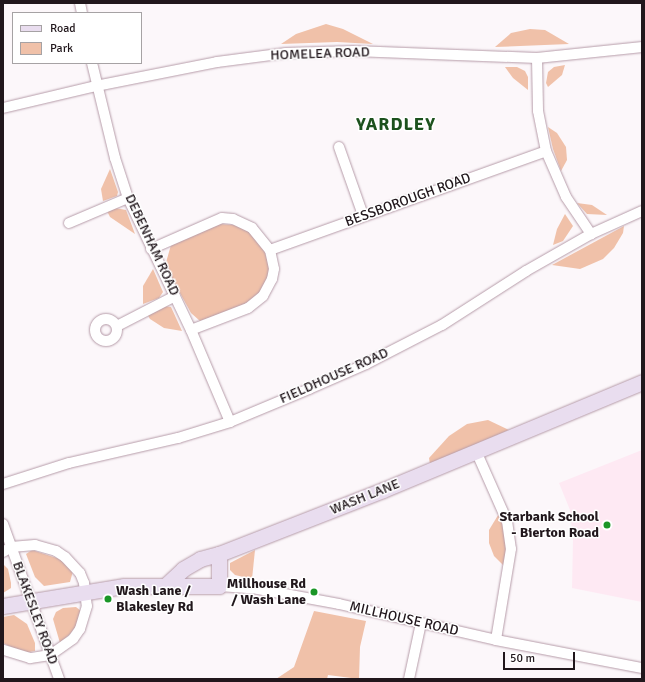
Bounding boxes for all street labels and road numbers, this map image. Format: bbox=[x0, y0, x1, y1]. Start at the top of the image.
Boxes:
street label: HOMELEA ROAD bbox=[270, 44, 370, 64]
street label: BESSBOROUGH ROAD bbox=[343, 169, 473, 231]
street label: DEBENHAM ROAD bbox=[121, 192, 183, 298]
street label: FIELDHOUSE ROAD bbox=[277, 344, 391, 408]
street label: WASH LANE bbox=[328, 475, 402, 519]
street label: BLAKESLEY ROAD bbox=[9, 559, 61, 667]
street label: MILLHOUSE ROAD bbox=[348, 598, 460, 640]

